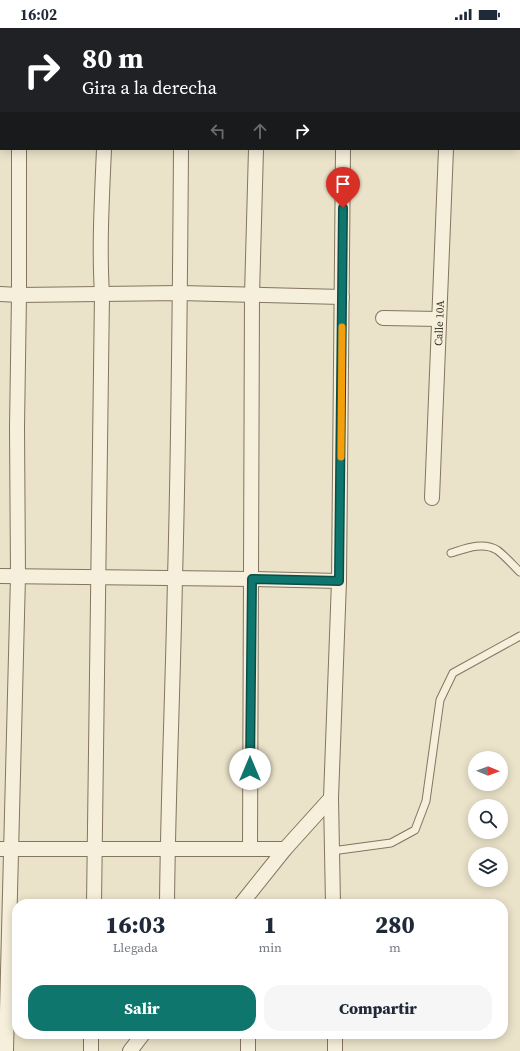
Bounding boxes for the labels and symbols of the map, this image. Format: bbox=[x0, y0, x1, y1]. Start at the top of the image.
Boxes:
pin bbox=[326, 167, 360, 208]
street label: Calle 10A bbox=[431, 299, 448, 346]
position arrow bbox=[229, 748, 271, 790]
north arrow bbox=[468, 751, 508, 791]

